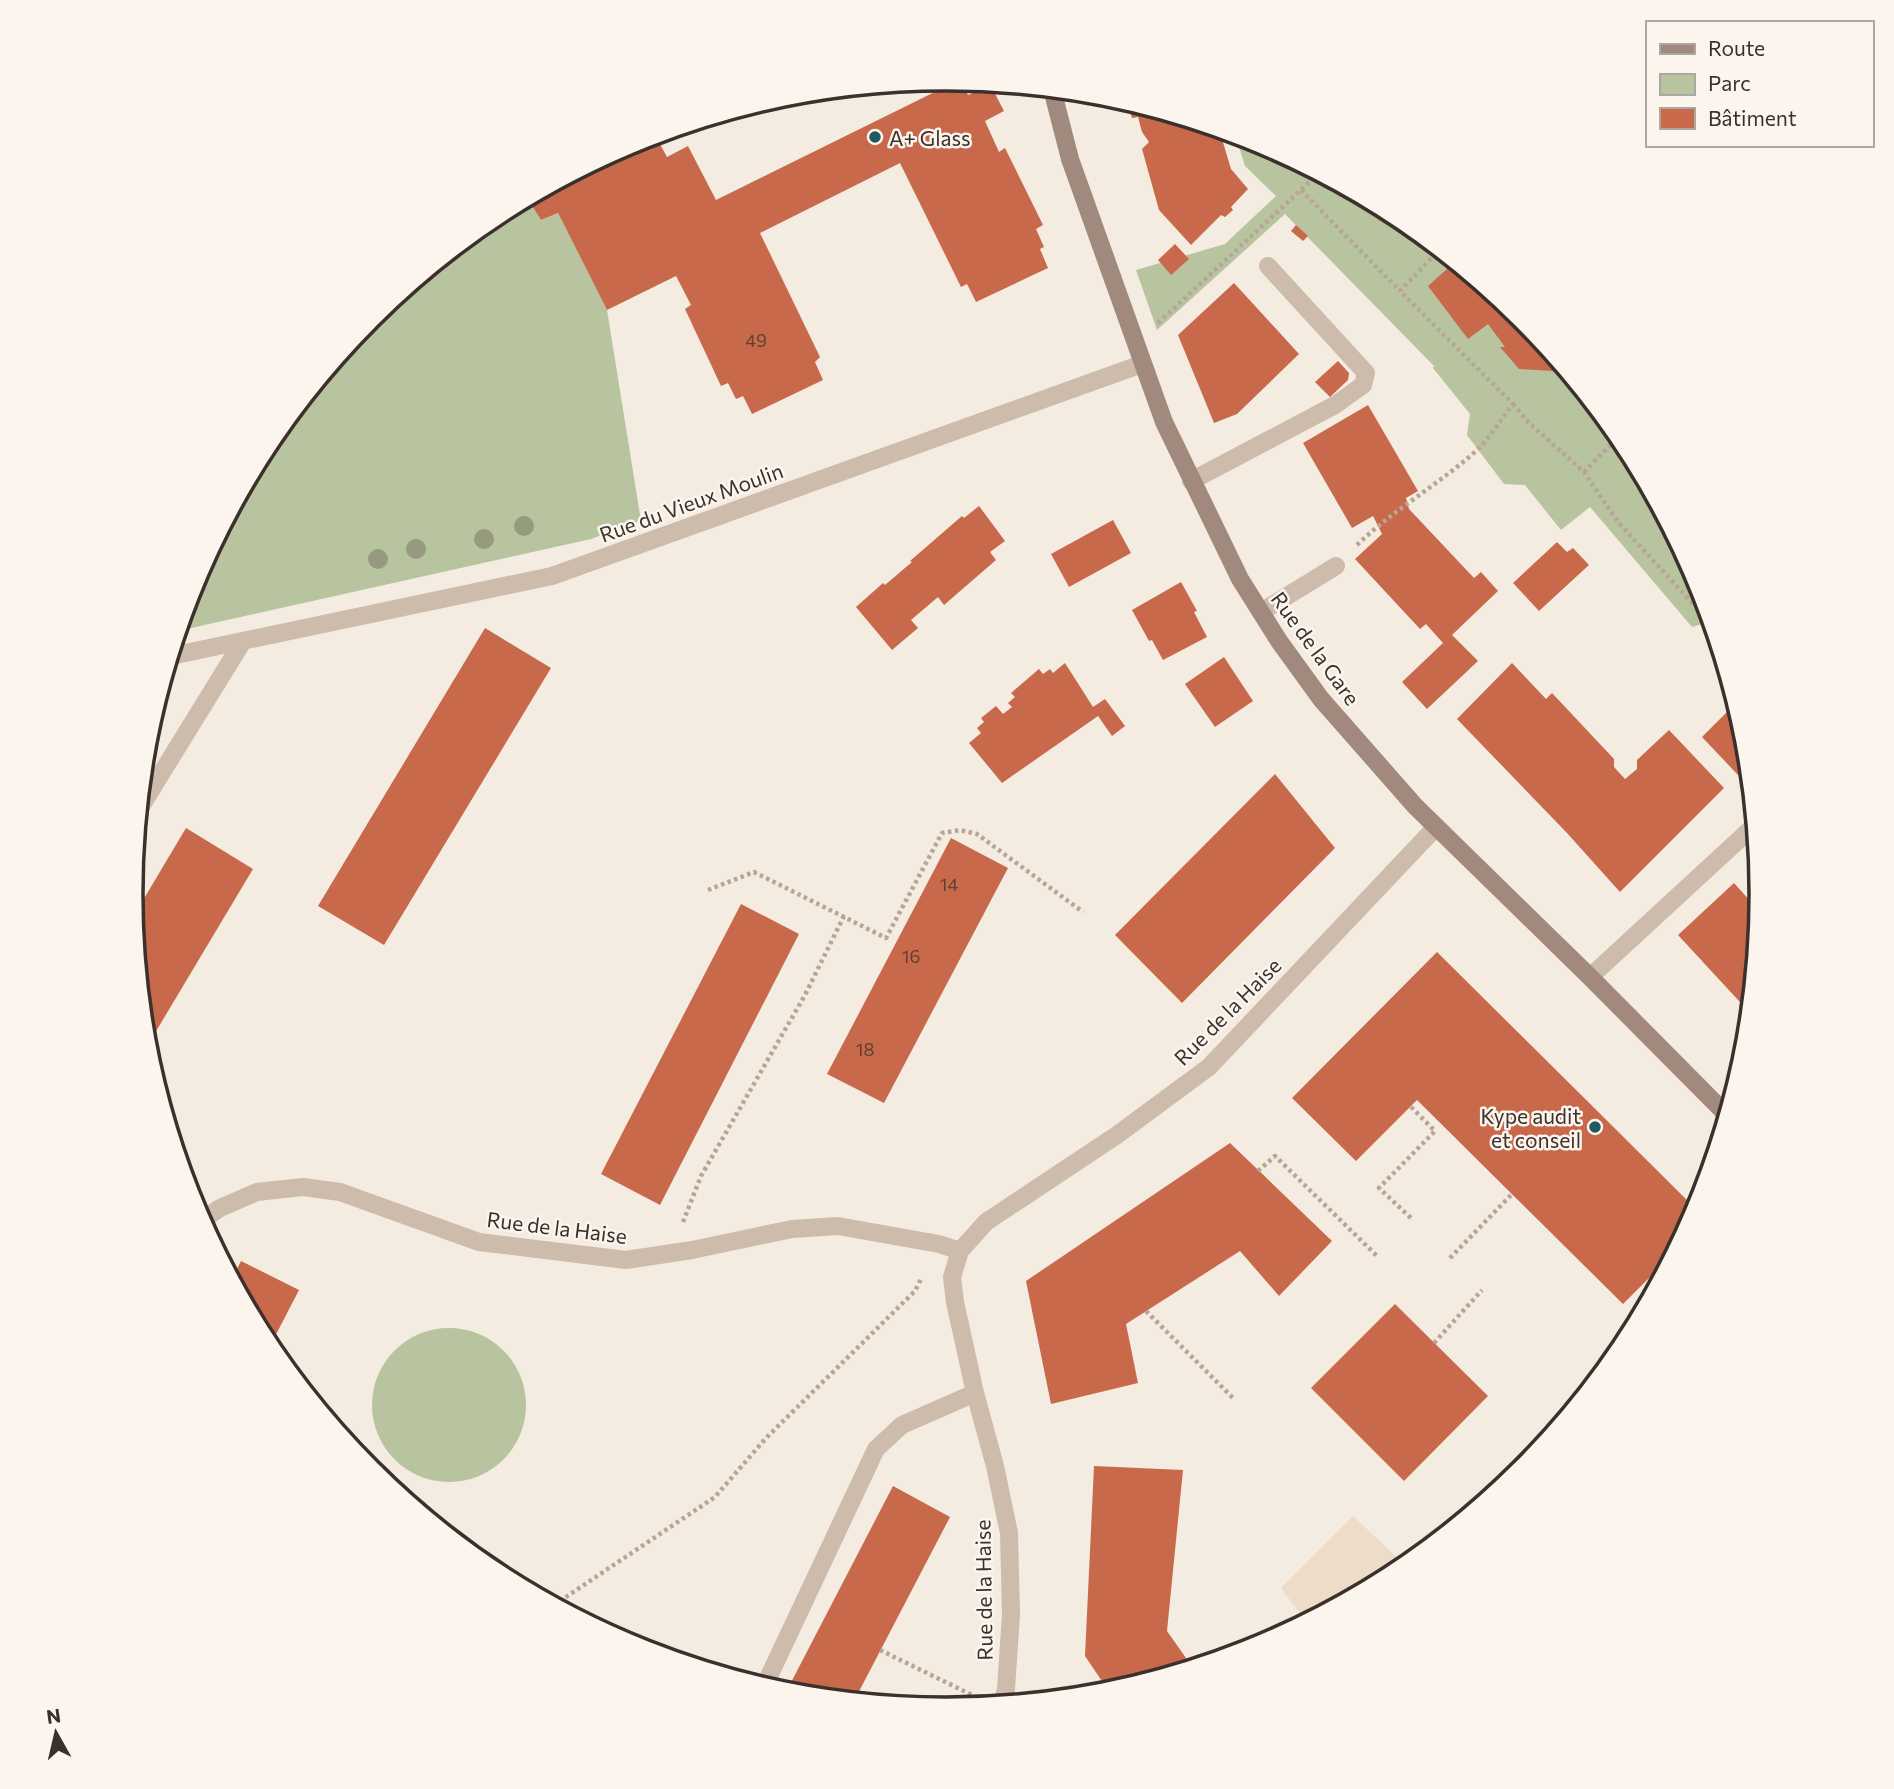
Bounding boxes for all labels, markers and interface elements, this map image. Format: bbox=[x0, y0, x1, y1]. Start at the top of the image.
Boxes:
legend bbox=[1646, 21, 1873, 147]
text: Route bbox=[1708, 35, 1765, 60]
text: Parc bbox=[1708, 70, 1751, 95]
text: Bâtiment bbox=[1708, 105, 1797, 130]
place label: A+ Glass bbox=[889, 125, 971, 150]
marker: A+ Glass bbox=[867, 129, 883, 145]
house number: 49 bbox=[745, 329, 767, 351]
street label: Rue du Vieux Moulin bbox=[596, 457, 786, 547]
street label: Rue de la Gare bbox=[1267, 587, 1365, 709]
house number: 14 bbox=[940, 873, 958, 895]
house number: 16 bbox=[902, 945, 920, 967]
street label: Rue de la Haise bbox=[1168, 952, 1286, 1070]
house number: 18 bbox=[856, 1038, 874, 1060]
place label: Kype audit et conseil bbox=[1480, 1103, 1581, 1152]
marker: Kype audit et conseil bbox=[1587, 1119, 1603, 1135]
street label: Rue de la Haise bbox=[485, 1206, 629, 1248]
street label: Rue de la Haise bbox=[969, 1519, 997, 1661]
north arrow bbox=[21, 1698, 91, 1768]
text: N bbox=[45, 1703, 62, 1728]

